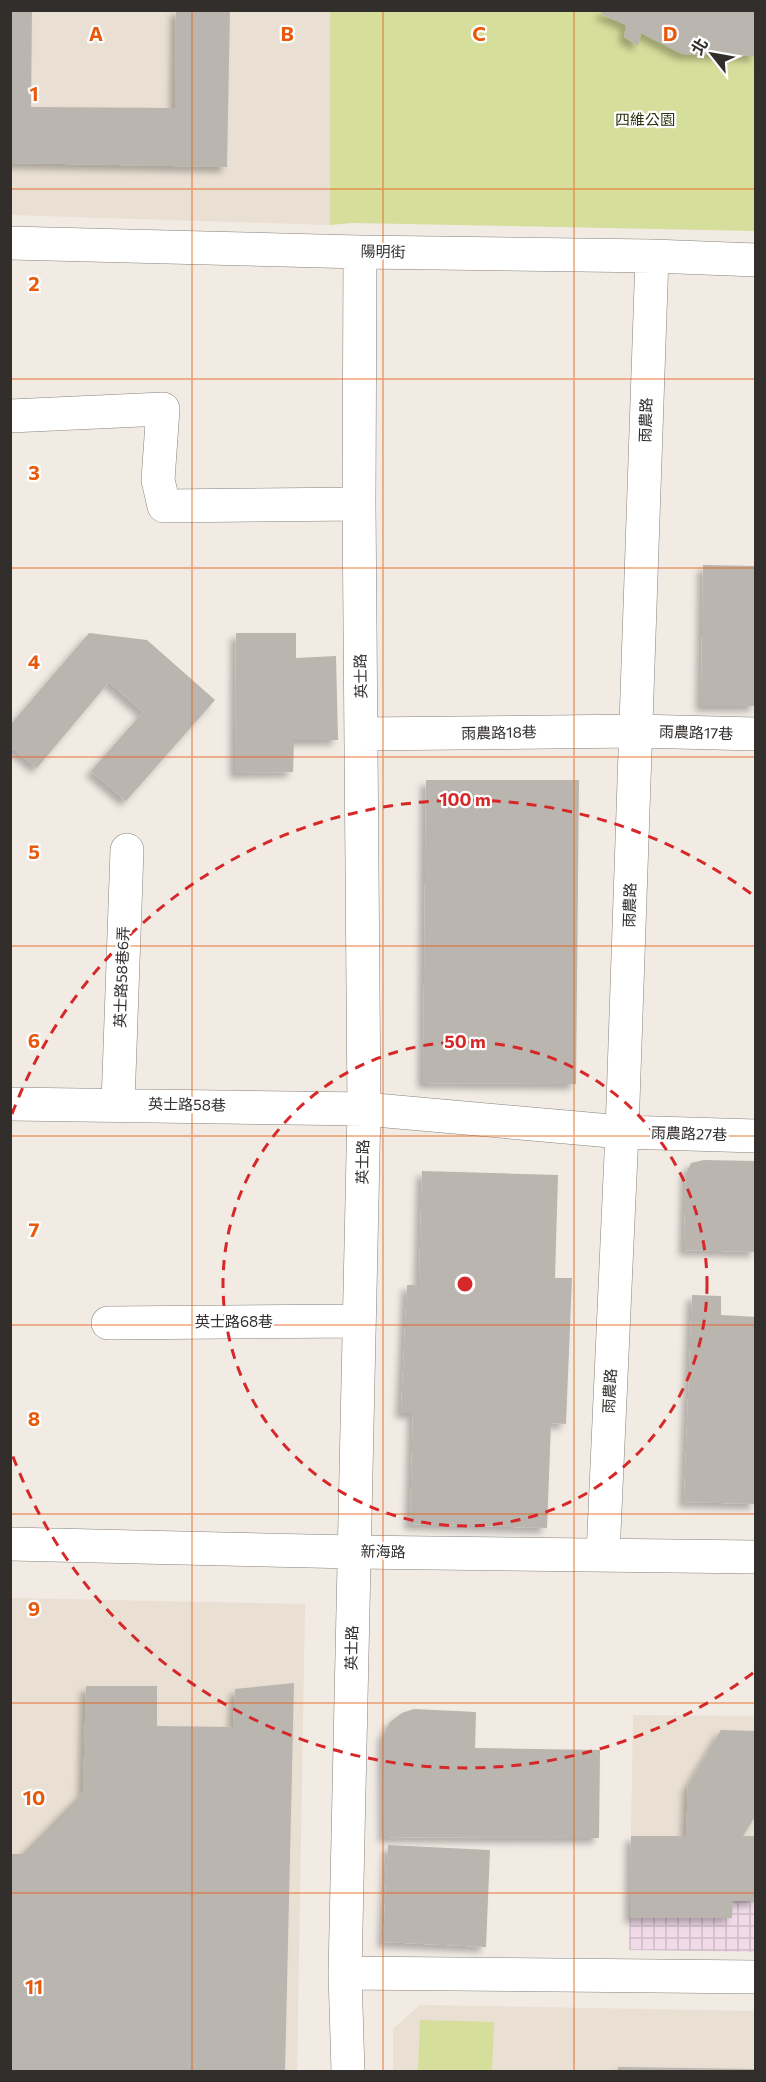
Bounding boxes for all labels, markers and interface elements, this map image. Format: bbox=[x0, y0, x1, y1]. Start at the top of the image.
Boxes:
text: A bbox=[89, 21, 103, 45]
text: B bbox=[280, 21, 294, 45]
text: C bbox=[472, 21, 486, 45]
text: D bbox=[663, 21, 677, 45]
north arrow bbox=[682, 24, 742, 84]
text: 北 bbox=[686, 34, 711, 58]
text: 1 bbox=[29, 81, 39, 105]
park label: 四維公園 bbox=[615, 110, 675, 128]
street label: 陽明街 bbox=[360, 242, 406, 260]
text: 2 bbox=[28, 271, 40, 295]
street label: 雨農路 bbox=[635, 397, 655, 443]
text: 3 bbox=[28, 460, 40, 484]
text: 4 bbox=[28, 649, 40, 673]
street label: 英士路 bbox=[351, 653, 369, 699]
street label: 雨農路18巷 bbox=[461, 722, 537, 742]
street label: 雨農路17巷 bbox=[659, 722, 733, 742]
text: 100 m bbox=[439, 788, 491, 810]
text: 5 bbox=[28, 839, 40, 863]
street label: 雨農路 bbox=[619, 882, 639, 928]
street label: 英士路58巷6弄 bbox=[110, 926, 132, 1028]
text: 6 bbox=[28, 1028, 40, 1052]
text: 50 m bbox=[444, 1030, 486, 1052]
street label: 英士路58巷 bbox=[148, 1094, 226, 1114]
street label: 雨農路27巷 bbox=[651, 1123, 727, 1143]
street label: 英士路 bbox=[353, 1139, 371, 1185]
text: 7 bbox=[29, 1217, 40, 1241]
centre of rings bbox=[455, 1274, 475, 1294]
street label: 英士路68巷 bbox=[195, 1312, 273, 1330]
street label: 雨農路 bbox=[599, 1368, 619, 1414]
text: 8 bbox=[28, 1406, 40, 1430]
street label: 新海路 bbox=[360, 1542, 406, 1560]
text: 9 bbox=[28, 1596, 40, 1620]
street label: 英士路 bbox=[342, 1625, 360, 1671]
text: 10 bbox=[23, 1785, 45, 1809]
text: 11 bbox=[25, 1974, 43, 1998]

